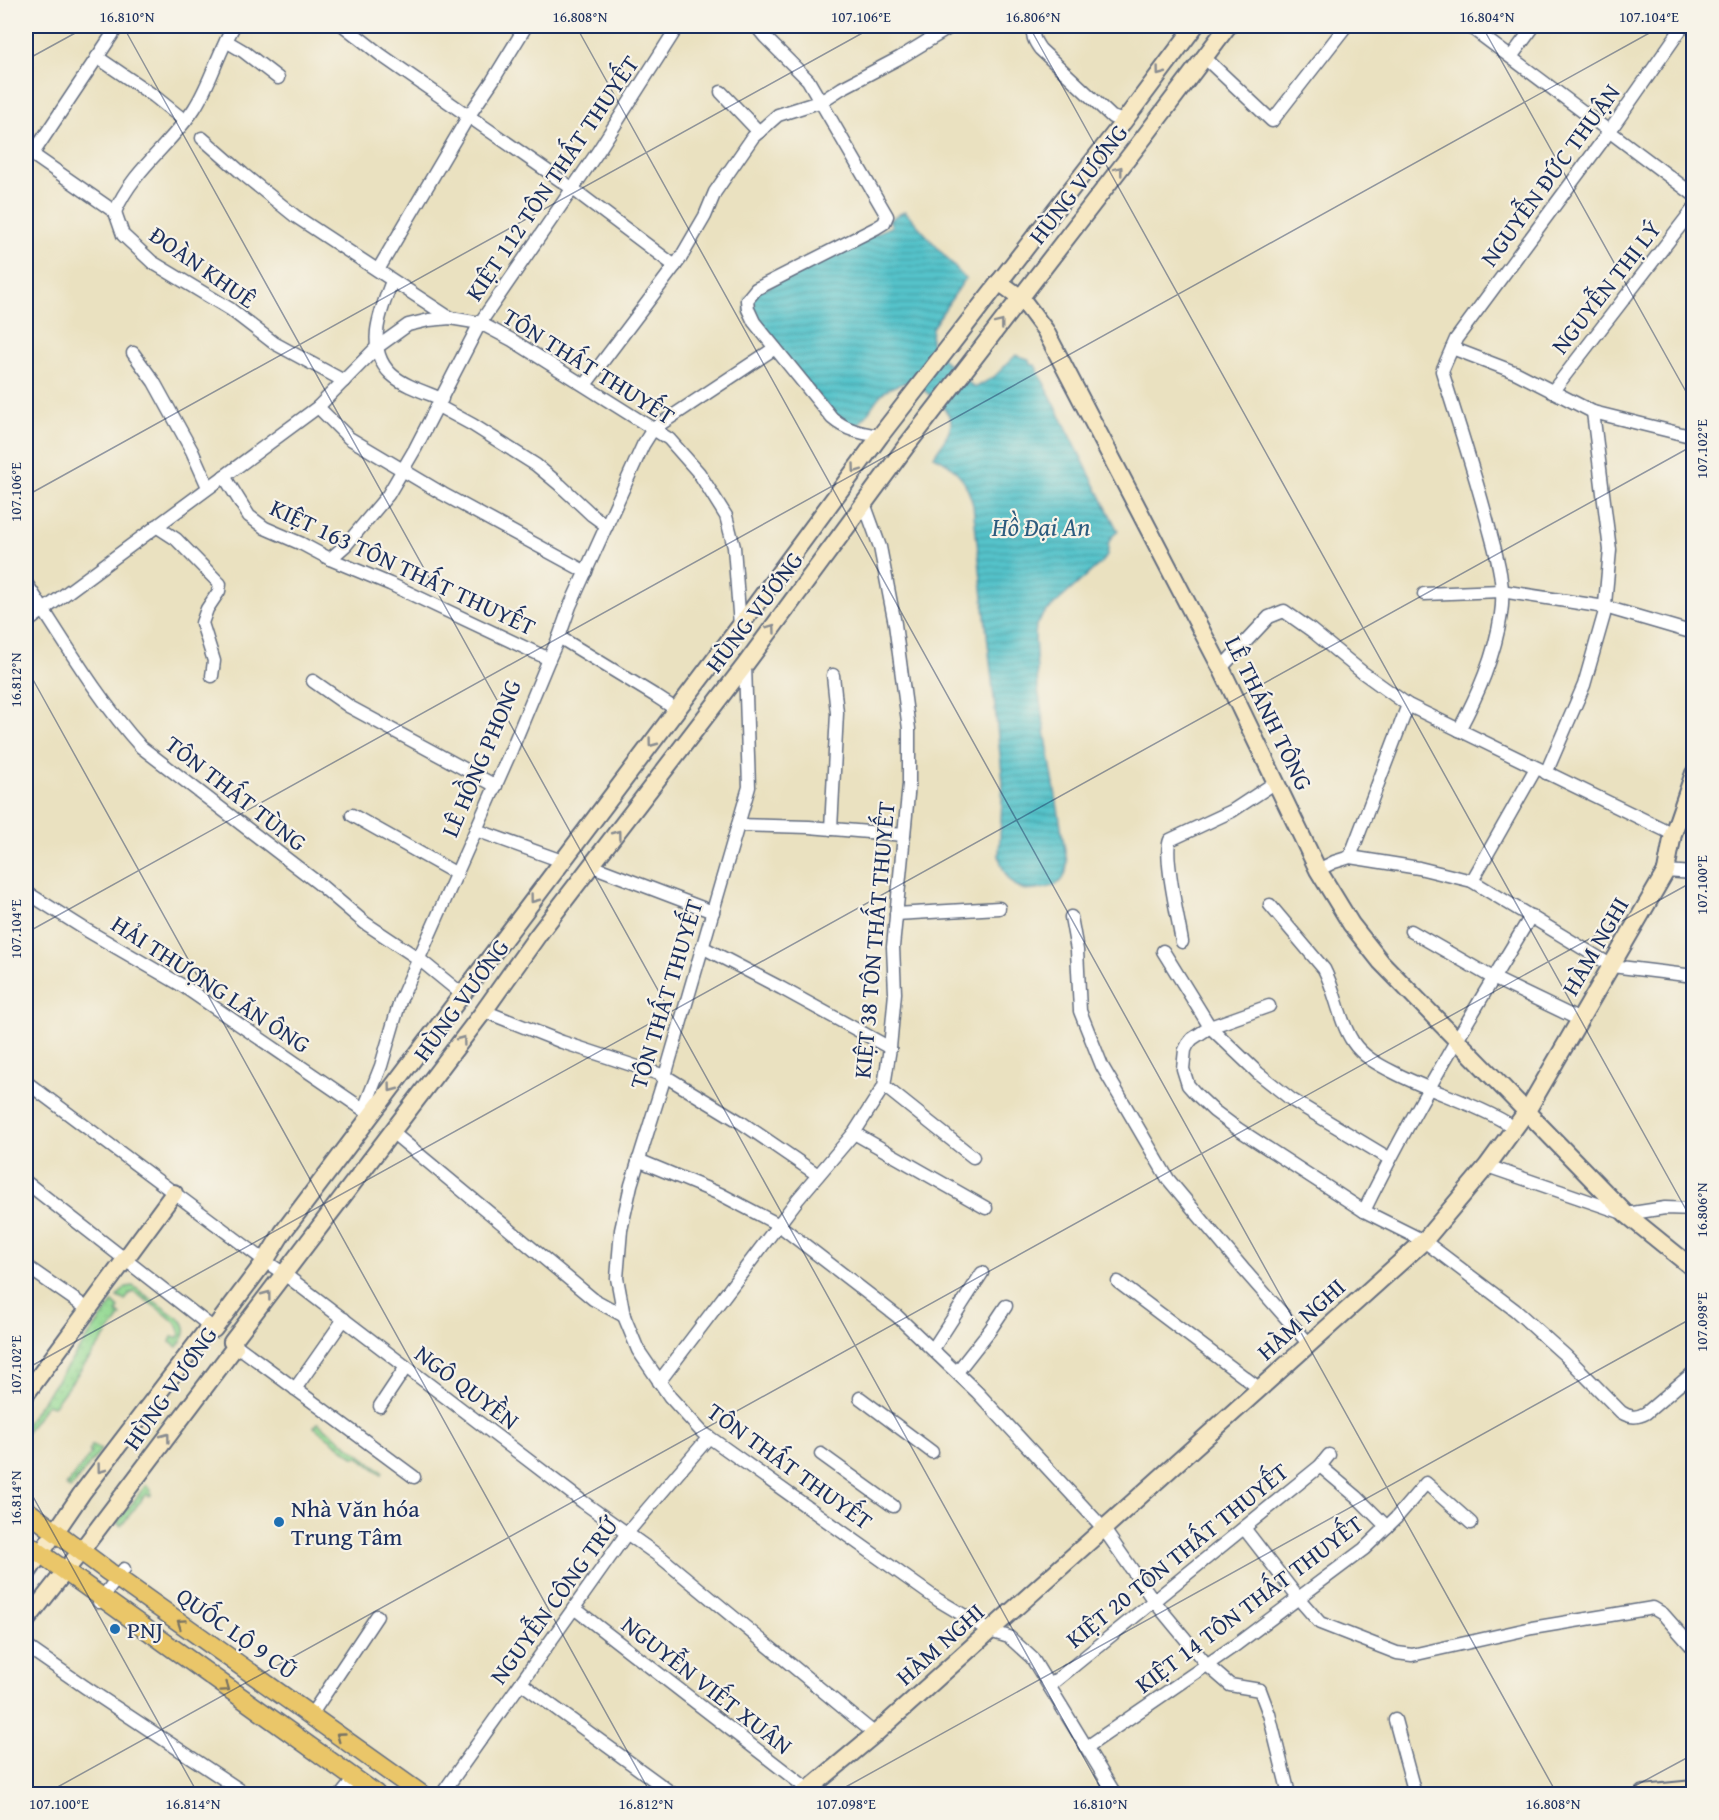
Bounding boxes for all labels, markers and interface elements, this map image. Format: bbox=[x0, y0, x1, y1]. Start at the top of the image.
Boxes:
text: 16.810°N bbox=[100, 6, 155, 27]
text: 16.808°N bbox=[553, 6, 608, 27]
text: 107.106°E bbox=[831, 6, 891, 27]
text: 16.806°N bbox=[1006, 6, 1061, 27]
text: 16.804°N bbox=[1460, 6, 1515, 27]
text: 107.104°E bbox=[1619, 6, 1679, 27]
street label: KIỆT 112 TÔN THẤT THUYẾT bbox=[457, 48, 647, 308]
one-way arrow bbox=[1156, 66, 1167, 77]
street label: NGUYỄN ĐỨC THUẬN bbox=[1472, 76, 1628, 274]
street label: HÙNG VƯƠNG bbox=[1020, 117, 1136, 251]
one-way arrow bbox=[1112, 166, 1123, 177]
street label: NGUYỄN THỊ LÝ bbox=[1543, 213, 1669, 361]
street label: ĐOÀN KHUÊ bbox=[143, 217, 263, 317]
street label: TÔN THẤT THUYẾT bbox=[496, 299, 682, 433]
one-way arrow bbox=[993, 320, 1004, 331]
text: 107.102°E bbox=[1691, 419, 1712, 479]
text: 107.106°E bbox=[5, 462, 26, 522]
one-way arrow bbox=[853, 462, 864, 473]
street label: KIỆT 163 TÔN THẤT THUYẾT bbox=[265, 490, 541, 644]
water label: Hồ Đại An bbox=[991, 507, 1090, 546]
street label: HÙNG VƯƠNG bbox=[697, 544, 811, 680]
one-way arrow bbox=[765, 624, 776, 635]
street label: LÊ THÁNH TÔNG bbox=[1216, 630, 1322, 796]
text: 16.812°N bbox=[5, 652, 26, 707]
street label: LÊ HỒNG PHONG bbox=[432, 674, 530, 842]
street label: TÔN THẤT TÙNG bbox=[158, 727, 314, 859]
one-way arrow bbox=[648, 737, 659, 748]
street label: KIỆT 38 TÔN THẤT THUYẾT bbox=[844, 800, 904, 1080]
one-way arrow bbox=[609, 829, 620, 840]
text: 107.100°E bbox=[1691, 855, 1712, 915]
street label: HÀM NGHI bbox=[1553, 890, 1637, 1002]
one-way arrow bbox=[531, 892, 542, 903]
street label: TÔN THẤT THUYẾT bbox=[620, 895, 712, 1093]
text: 107.104°E bbox=[5, 899, 26, 959]
street label: HẢI THƯỢNG LÃN ÔNG bbox=[105, 906, 317, 1062]
street label: HÙNG VƯƠNG bbox=[405, 932, 517, 1068]
one-way arrow bbox=[455, 1036, 466, 1047]
one-way arrow bbox=[388, 1082, 399, 1093]
text: 16.806°N bbox=[1691, 1182, 1712, 1237]
street label: HÀM NGHI bbox=[1249, 1270, 1353, 1368]
one-way arrow bbox=[259, 1291, 270, 1302]
text: 107.098°E bbox=[1691, 1292, 1712, 1352]
street label: HÙNG VƯƠNG bbox=[114, 1319, 226, 1457]
text: 107.102°E bbox=[5, 1335, 26, 1395]
street label: NGÔ QUYỀN bbox=[408, 1336, 527, 1438]
street label: TÔN THẤT THUYẾT bbox=[700, 1394, 880, 1538]
one-way arrow bbox=[159, 1432, 170, 1443]
street label: KIỆT 20 TÔN THẤT THUYẾT bbox=[1058, 1454, 1296, 1656]
one-way arrow bbox=[97, 1463, 108, 1474]
text: 16.814°N bbox=[5, 1470, 26, 1525]
place label: Nhà Văn hóa Trung Tâm bbox=[291, 1491, 420, 1554]
street label: KIỆT 14 TÔN THẤT THUYẾT bbox=[1128, 1506, 1370, 1702]
street label: NGUYỄN CÔNG TRỨ bbox=[481, 1509, 627, 1691]
marker: Nhà Văn hóa Trung Tâm bbox=[272, 1515, 286, 1529]
street label: QUỐC LỘ 9 CŨ bbox=[169, 1578, 305, 1688]
street label: HÀM NGHI bbox=[888, 1595, 992, 1693]
street label: NGUYỄN VIẾT XUÂN bbox=[614, 1607, 800, 1763]
place label: PNJ bbox=[127, 1612, 163, 1647]
one-way arrow bbox=[176, 1619, 187, 1630]
marker: PNJ bbox=[108, 1622, 122, 1636]
one-way arrow bbox=[220, 1681, 231, 1692]
one-way arrow bbox=[335, 1732, 346, 1743]
text: 107.100°E bbox=[29, 1793, 89, 1814]
text: 16.814°N bbox=[166, 1793, 221, 1814]
text: 16.812°N bbox=[619, 1793, 674, 1814]
text: 107.098°E bbox=[816, 1793, 876, 1814]
text: 16.810°N bbox=[1073, 1793, 1128, 1814]
text: 16.808°N bbox=[1526, 1793, 1581, 1814]

